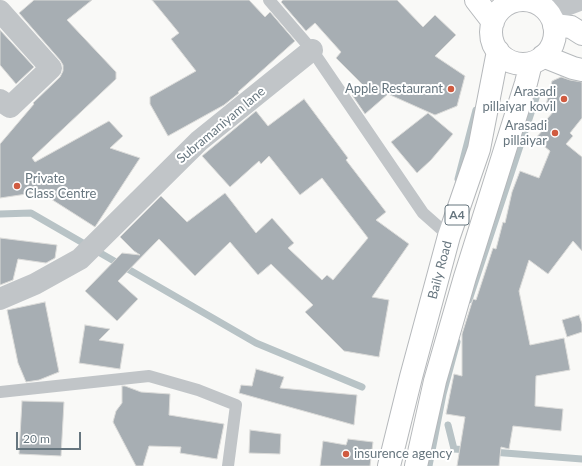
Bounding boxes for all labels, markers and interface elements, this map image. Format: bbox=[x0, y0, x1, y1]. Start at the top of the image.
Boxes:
place label: Apple Restaurant bbox=[345, 81, 443, 97]
street label: Subramaniyam lane bbox=[174, 83, 268, 167]
marker: Apple Restaurant bbox=[446, 84, 456, 94]
place label: Arasadi pillaiyar kovil bbox=[482, 84, 556, 115]
marker: Arasadi pillaiyar kovil bbox=[559, 94, 569, 104]
place label: Arasadi pillaiyar bbox=[503, 118, 547, 149]
marker: Arasadi pillaiyar bbox=[550, 128, 560, 138]
place label: Private Class Centre bbox=[25, 171, 96, 202]
marker: Private Class Centre bbox=[12, 181, 22, 191]
road number: A4 bbox=[445, 205, 469, 225]
street label: Baily Road bbox=[425, 239, 455, 301]
scale bar bbox=[18, 424, 83, 450]
text: 20 m bbox=[23, 431, 50, 446]
place label: insurence agency bbox=[354, 446, 452, 462]
marker: insurence agency bbox=[341, 449, 351, 459]

